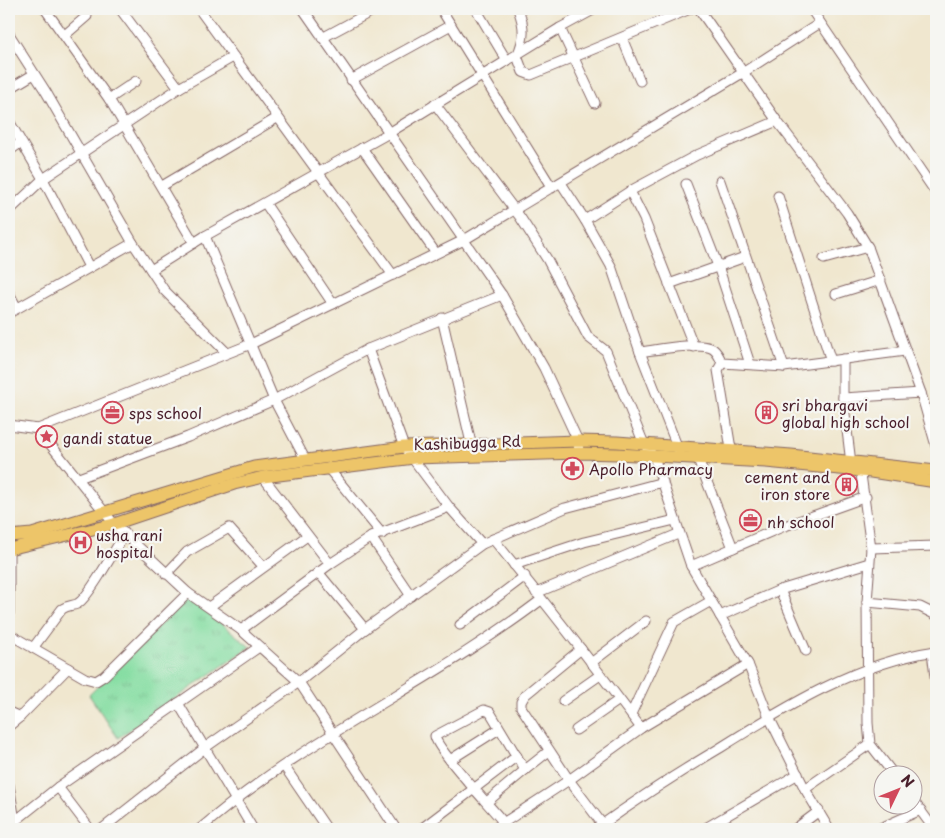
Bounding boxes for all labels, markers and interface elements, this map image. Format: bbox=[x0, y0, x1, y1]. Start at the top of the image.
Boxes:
place label: sri bhargavi global high school bbox=[782, 393, 910, 433]
office icon: sps school bbox=[101, 400, 125, 424]
place label: sps school bbox=[129, 401, 202, 424]
building icon: sri bhargavi global high school bbox=[754, 401, 778, 425]
place icon: gandi statue bbox=[35, 425, 59, 449]
place label: gandi statue bbox=[63, 426, 153, 449]
street label: Kashibugga Rd bbox=[413, 429, 521, 455]
pharmacy icon: Apollo Pharmacy bbox=[561, 456, 585, 480]
place label: Apollo Pharmacy bbox=[589, 457, 713, 480]
place label: cement and iron store bbox=[744, 465, 830, 505]
building icon: cement and iron store bbox=[834, 473, 858, 497]
office icon: nh school bbox=[739, 509, 763, 533]
place label: nh school bbox=[767, 510, 834, 533]
place label: usha rani hospital bbox=[96, 523, 163, 563]
hospital icon: usha rani hospital bbox=[68, 531, 92, 555]
north arrow bbox=[872, 766, 922, 816]
text: N bbox=[896, 770, 919, 792]

